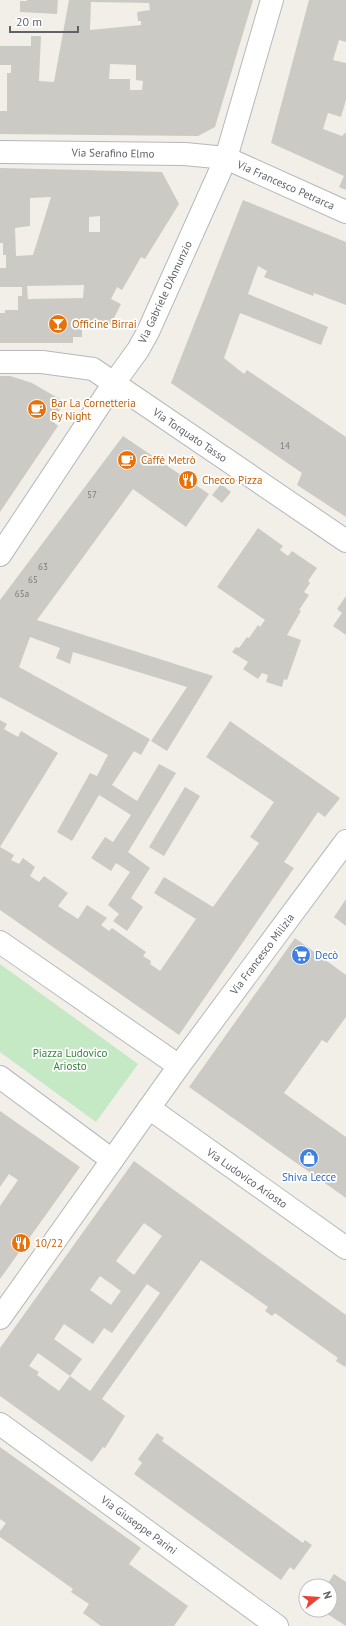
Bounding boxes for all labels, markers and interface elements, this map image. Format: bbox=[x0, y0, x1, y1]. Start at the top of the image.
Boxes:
scale bar bbox=[10, 8, 78, 34]
text: 20 m bbox=[16, 14, 42, 29]
street label: Via Serafino Elmo bbox=[70, 145, 155, 161]
street label: Via Francesco Petrarca bbox=[234, 157, 337, 213]
street label: Via Gabriele D'Annunzio bbox=[135, 238, 195, 346]
bar icon: Officine Birrai bbox=[47, 313, 69, 335]
place label: Officine Birrai bbox=[72, 317, 137, 331]
place label: Bar La Cornetteria By Night bbox=[51, 396, 136, 423]
cafe icon: Bar La Cornetteria By Night bbox=[26, 398, 48, 420]
street label: Via Torquato Tasso bbox=[149, 404, 230, 465]
house number: 14 bbox=[280, 440, 290, 451]
cafe icon: Caffè Metrò bbox=[116, 449, 138, 471]
place label: Caffè Metrò bbox=[141, 453, 196, 467]
restaurant icon: Checco Pizza bbox=[177, 469, 199, 491]
place label: Checco Pizza bbox=[202, 473, 262, 487]
house number: 57 bbox=[87, 489, 97, 500]
house number: 63 bbox=[38, 561, 48, 572]
house number: 65 bbox=[28, 574, 38, 585]
house number: 65a bbox=[15, 588, 29, 599]
street label: Via Francesco Milizia bbox=[226, 911, 297, 998]
supermarket icon: Decò bbox=[290, 944, 312, 966]
place label: Decò bbox=[315, 948, 338, 962]
park label: Piazza Ludovico Ariosto bbox=[33, 1046, 107, 1073]
street label: Via Ludovico Ariosto bbox=[203, 1144, 290, 1211]
shop icon: Shiva Lecce bbox=[298, 1147, 320, 1169]
place label: Shiva Lecce bbox=[282, 1170, 336, 1184]
restaurant icon: 10/22 bbox=[10, 1232, 32, 1254]
place label: 10/22 bbox=[35, 1236, 63, 1250]
street label: Via Giuseppe Parini bbox=[97, 1492, 180, 1557]
north arrow bbox=[298, 1578, 338, 1618]
text: N bbox=[320, 1590, 335, 1601]

